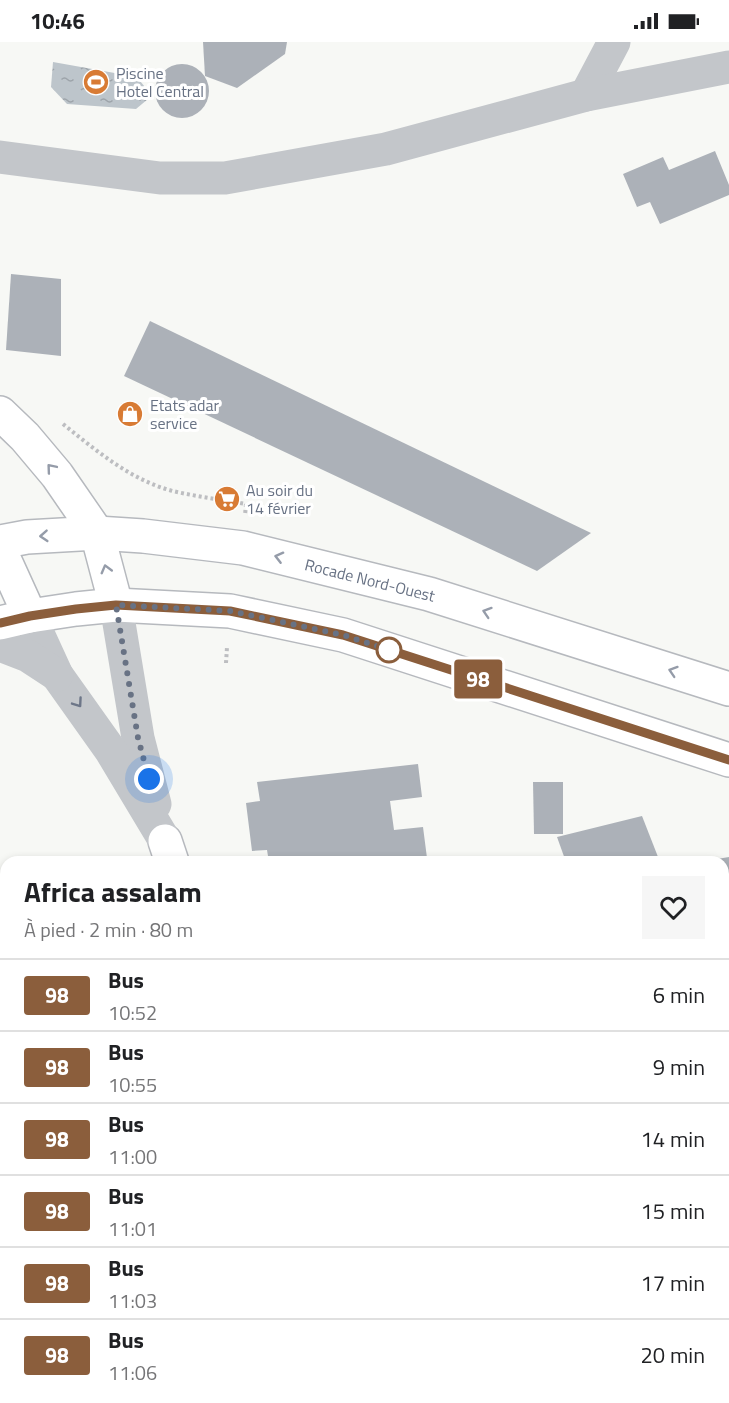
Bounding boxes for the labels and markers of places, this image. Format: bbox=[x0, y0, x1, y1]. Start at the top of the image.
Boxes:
place label: Piscine Hotel Central bbox=[116, 61, 204, 103]
sports icon: Piscine Hotel Central bbox=[81, 67, 111, 97]
place label: Etats adar service bbox=[150, 393, 219, 435]
shop icon: Etats adar service bbox=[115, 399, 145, 429]
place label: Au soir du 14 février bbox=[246, 478, 313, 520]
supermarket icon: Au soir du 14 février bbox=[212, 484, 242, 514]
unlabelled marker bbox=[376, 637, 402, 663]

